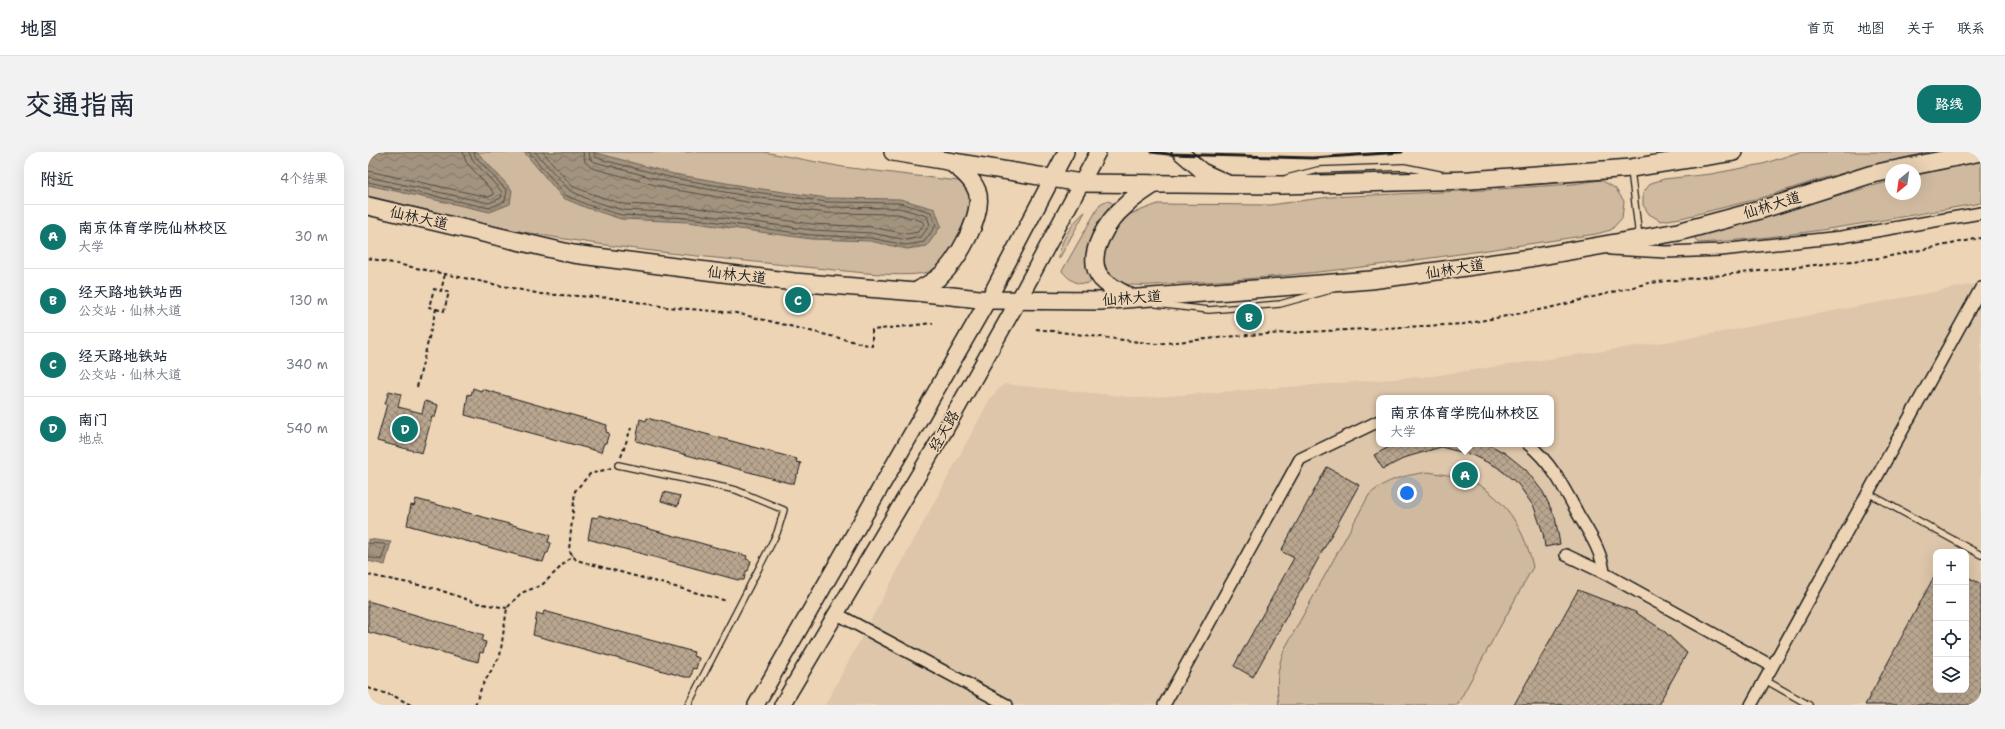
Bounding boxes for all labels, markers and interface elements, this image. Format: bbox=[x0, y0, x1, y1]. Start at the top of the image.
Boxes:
text: 地图 bbox=[20, 16, 58, 41]
text: 首页 bbox=[1807, 19, 1835, 37]
text: 地图 bbox=[1857, 19, 1885, 37]
text: 关于 bbox=[1907, 19, 1935, 37]
text: 联系 bbox=[1957, 19, 1985, 37]
text: 交通指南 bbox=[24, 85, 136, 123]
button: 路线 bbox=[1917, 85, 1981, 123]
north arrow bbox=[1885, 164, 1921, 200]
text: 附近 bbox=[40, 168, 74, 190]
text: 4个结果 bbox=[280, 170, 328, 187]
street label: 仙林大道 bbox=[1740, 187, 1804, 223]
street label: 仙林大道 bbox=[388, 202, 450, 234]
text: 南京体育学院仙林校区 bbox=[78, 218, 228, 238]
text: A bbox=[48, 228, 58, 245]
text: 30 m bbox=[294, 228, 328, 245]
text: 大学 bbox=[78, 238, 104, 255]
street label: 仙林大道 bbox=[1424, 255, 1486, 283]
street label: 仙林大道 bbox=[706, 261, 768, 289]
text: 经天路地铁站西 bbox=[78, 282, 183, 302]
pin: C bbox=[785, 285, 811, 315]
street label: 仙林大道 bbox=[1101, 286, 1163, 310]
text: B bbox=[49, 292, 57, 309]
text: 130 m bbox=[290, 292, 328, 309]
text: 公交站 · 仙林大道 bbox=[78, 302, 182, 319]
pin: B bbox=[1236, 302, 1262, 332]
text: 经天路地铁站 bbox=[78, 346, 168, 366]
text: C bbox=[49, 356, 57, 373]
text: 340 m bbox=[286, 356, 328, 373]
text: 公交站 · 仙林大道 bbox=[78, 366, 182, 383]
popup bbox=[1376, 395, 1554, 447]
text: 南京体育学院仙林校区 bbox=[1390, 403, 1540, 423]
street label: 经天路 bbox=[924, 407, 964, 455]
text: 南门 bbox=[78, 410, 108, 430]
pin: D bbox=[392, 414, 418, 444]
text: D bbox=[48, 420, 58, 437]
text: 540 m bbox=[287, 420, 328, 437]
text: 大学 bbox=[1390, 423, 1416, 440]
text: 地点 bbox=[78, 430, 104, 447]
pin: A bbox=[1452, 460, 1478, 490]
your location bbox=[1397, 483, 1417, 503]
map controls bbox=[1933, 549, 1969, 693]
button: + bbox=[1933, 549, 1969, 585]
button: − bbox=[1933, 585, 1969, 621]
button: locate bbox=[1933, 621, 1969, 657]
button: layers bbox=[1933, 657, 1969, 693]

